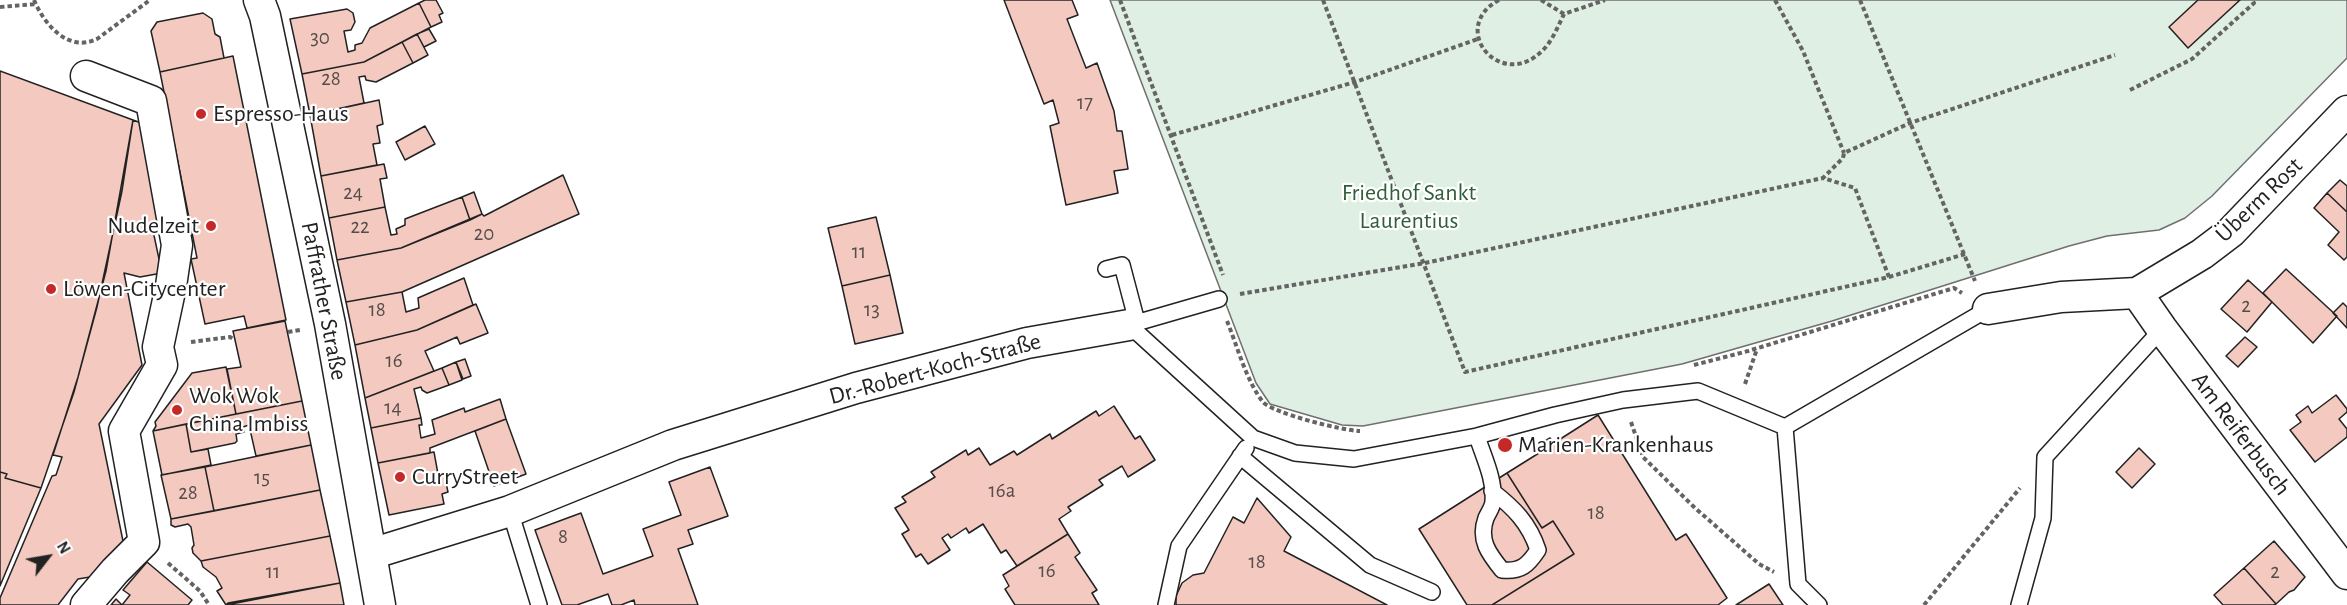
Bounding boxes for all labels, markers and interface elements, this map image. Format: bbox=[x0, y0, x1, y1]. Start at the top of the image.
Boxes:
house number: 30 bbox=[310, 25, 330, 51]
house number: 28 bbox=[321, 66, 341, 92]
house number: 17 bbox=[1077, 90, 1093, 116]
place label: Espresso-Haus bbox=[213, 100, 349, 128]
marker: Espresso-Haus bbox=[194, 107, 208, 121]
street label: Überm Rost bbox=[2209, 151, 2309, 249]
park label: Friedhof Sankt Laurentius bbox=[1342, 179, 1476, 235]
house number: 24 bbox=[343, 180, 363, 206]
place label: Nudelzeit bbox=[107, 212, 199, 240]
house number: 22 bbox=[350, 214, 370, 240]
marker: Nudelzeit bbox=[204, 219, 218, 233]
street label: Paffrather Straße bbox=[295, 219, 353, 383]
house number: 20 bbox=[474, 221, 494, 247]
house number: 11 bbox=[852, 239, 866, 265]
place label: Löwen-Citycenter bbox=[63, 275, 225, 303]
marker: Löwen-Citycenter bbox=[44, 282, 58, 296]
house number: 2 bbox=[2241, 293, 2251, 319]
house number: 18 bbox=[368, 297, 386, 323]
house number: 13 bbox=[864, 297, 880, 323]
street label: Dr.-Robert-Koch-Straße bbox=[826, 327, 1044, 411]
house number: 16 bbox=[385, 348, 403, 374]
street label: Am Reiferbusch bbox=[2185, 367, 2297, 501]
place label: Wok Wok China Imbiss bbox=[189, 382, 308, 438]
house number: 14 bbox=[384, 395, 402, 421]
marker: Wok Wok China Imbiss bbox=[170, 403, 184, 417]
place label: Marien-Krankenhaus bbox=[1518, 431, 1714, 459]
marker: Marien-Krankenhaus bbox=[1496, 436, 1514, 454]
place label: CurryStreet bbox=[412, 463, 518, 491]
house number: 15 bbox=[254, 465, 270, 491]
marker: CurryStreet bbox=[393, 470, 407, 484]
house number: 16a bbox=[989, 478, 1015, 504]
house number: 28 bbox=[178, 480, 198, 506]
house number: 18 bbox=[1587, 500, 1605, 526]
house number: 8 bbox=[558, 524, 568, 550]
north arrow bbox=[18, 527, 78, 587]
text: N bbox=[54, 539, 73, 557]
house number: 18 bbox=[1248, 549, 1266, 575]
house number: 16 bbox=[1038, 558, 1056, 584]
house number: 11 bbox=[266, 559, 280, 585]
house number: 2 bbox=[2270, 559, 2280, 585]

